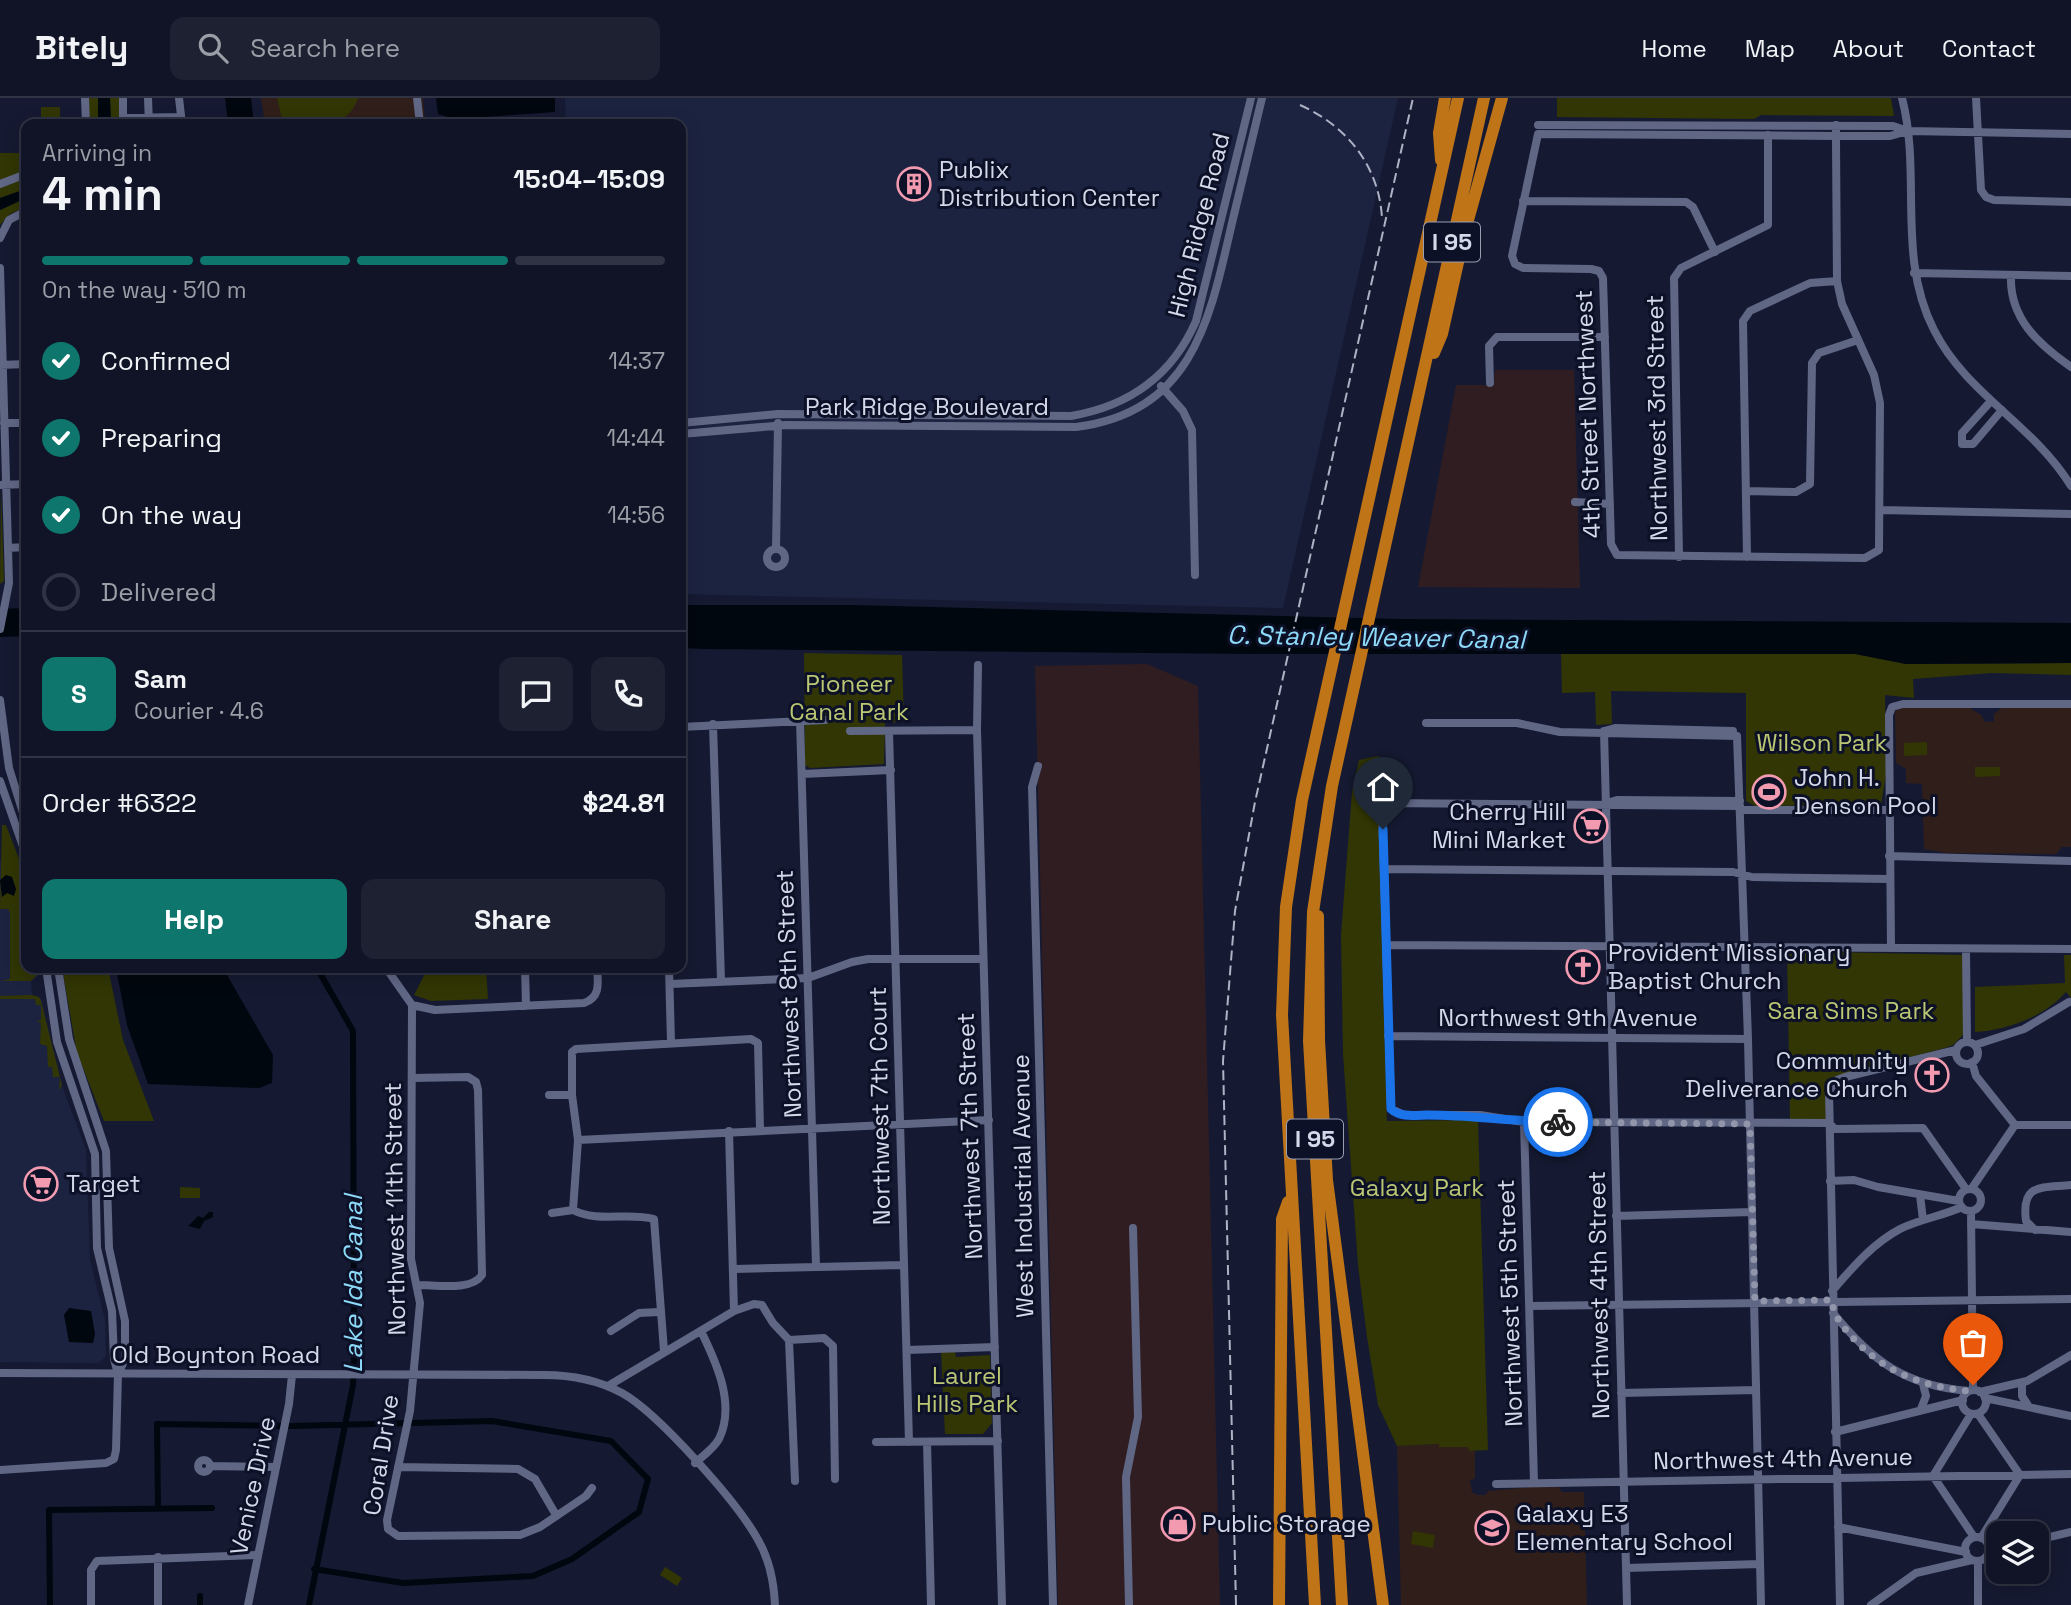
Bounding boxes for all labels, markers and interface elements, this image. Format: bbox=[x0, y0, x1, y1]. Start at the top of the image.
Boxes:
search box bbox=[170, 17, 660, 80]
text: Bitely bbox=[35, 27, 128, 69]
icon: search bbox=[194, 29, 232, 67]
text: Search here bbox=[250, 31, 400, 65]
text: Home bbox=[1641, 33, 1707, 64]
text: Map bbox=[1745, 33, 1795, 64]
text: About bbox=[1833, 33, 1904, 64]
text: Contact bbox=[1942, 33, 2036, 64]
street label: High Ridge Road bbox=[1161, 129, 1236, 320]
text: Arriving in bbox=[42, 138, 152, 168]
place label: Publix Distribution Center bbox=[939, 154, 1160, 213]
text: 15:04–15:09 bbox=[513, 162, 665, 196]
text: 4 min bbox=[42, 165, 163, 223]
building icon: Publix Distribution Center bbox=[895, 165, 933, 203]
road number: I 95 bbox=[1424, 223, 1480, 262]
text: On the way · 510 m bbox=[42, 275, 246, 305]
street label: 4th Street Northwest bbox=[1568, 289, 1607, 539]
street label: Northwest 3rd Street bbox=[1639, 295, 1674, 541]
icon: check bbox=[42, 342, 80, 380]
text: Confirmed bbox=[101, 344, 231, 378]
text: 14:37 bbox=[608, 346, 665, 376]
street label: Park Ridge Boulevard bbox=[805, 391, 1049, 422]
icon: check bbox=[42, 419, 80, 457]
text: Preparing bbox=[101, 421, 222, 455]
text: 14:44 bbox=[606, 423, 665, 453]
icon: check bbox=[42, 496, 80, 534]
text: On the way bbox=[101, 498, 242, 532]
text: 14:56 bbox=[607, 500, 665, 530]
text: Delivered bbox=[101, 575, 217, 609]
water label: C. Stanley Weaver Canal bbox=[1227, 617, 1528, 657]
button: chat bbox=[499, 657, 573, 731]
button: phone bbox=[591, 657, 665, 731]
text: Sam bbox=[134, 662, 187, 696]
park label: Pioneer Canal Park bbox=[789, 668, 909, 727]
text: S bbox=[71, 677, 87, 711]
text: Courier · 4.6 bbox=[134, 696, 264, 726]
park label: Wilson Park bbox=[1756, 727, 1888, 758]
pin bbox=[1353, 757, 1413, 829]
place label: John H. Denson Pool bbox=[1794, 762, 1937, 821]
icon: home bbox=[1364, 768, 1402, 806]
sports icon: John H. Denson Pool bbox=[1750, 773, 1788, 811]
text: Order #6322 bbox=[42, 786, 197, 820]
text: $24.81 bbox=[583, 786, 665, 820]
place label: Cherry Hill Mini Market bbox=[1432, 796, 1566, 855]
supermarket icon: Cherry Hill Mini Market bbox=[1572, 807, 1610, 845]
street label: Northwest 8th Street bbox=[769, 869, 808, 1119]
button: Help bbox=[42, 879, 347, 959]
button: Share bbox=[361, 879, 665, 959]
place label: Provident Missionary Baptist Church bbox=[1608, 937, 1850, 996]
church icon: Provident Missionary Baptist Church bbox=[1564, 948, 1602, 986]
street label: Northwest 7th Court bbox=[862, 986, 897, 1226]
park label: Sara Sims Park bbox=[1767, 995, 1935, 1026]
street label: Northwest 9th Avenue bbox=[1438, 1002, 1698, 1033]
street label: Northwest 7th Street bbox=[950, 1012, 989, 1260]
place label: Community Deliverance Church bbox=[1685, 1045, 1908, 1104]
street label: West Industrial Avenue bbox=[1005, 1054, 1040, 1318]
church icon: Community Deliverance Church bbox=[1913, 1056, 1951, 1094]
street label: Northwest 11th Street bbox=[377, 1082, 412, 1336]
courier bbox=[1523, 1087, 1593, 1157]
icon: bike bbox=[1539, 1103, 1577, 1141]
road number: I 95 bbox=[1287, 1120, 1343, 1158]
supermarket icon: Target bbox=[22, 1165, 60, 1203]
place label: Target bbox=[66, 1168, 141, 1199]
street label: Northwest 4th Street bbox=[1581, 1171, 1616, 1420]
park label: Galaxy Park bbox=[1350, 1172, 1484, 1203]
street label: Northwest 5th Street bbox=[1490, 1179, 1529, 1427]
water label: Lake Ida Canal bbox=[336, 1192, 370, 1373]
pin bbox=[1943, 1313, 2003, 1385]
icon: bag bbox=[1954, 1324, 1992, 1362]
street label: Old Boynton Road bbox=[112, 1339, 320, 1370]
park label: Laurel Hills Park bbox=[916, 1360, 1018, 1419]
street label: Coral Drive bbox=[356, 1392, 405, 1518]
street label: Venice Drive bbox=[223, 1414, 282, 1558]
street label: Northwest 4th Avenue bbox=[1653, 1441, 1913, 1476]
place label: Galaxy E3 Elementary School bbox=[1516, 1498, 1733, 1557]
shop icon: Public Storage bbox=[1159, 1505, 1197, 1543]
place label: Public Storage bbox=[1202, 1508, 1371, 1539]
school or university icon: Galaxy E3 Elementary School bbox=[1473, 1509, 1511, 1547]
map controls bbox=[1986, 1521, 2049, 1584]
button: layers bbox=[1986, 1521, 2049, 1584]

